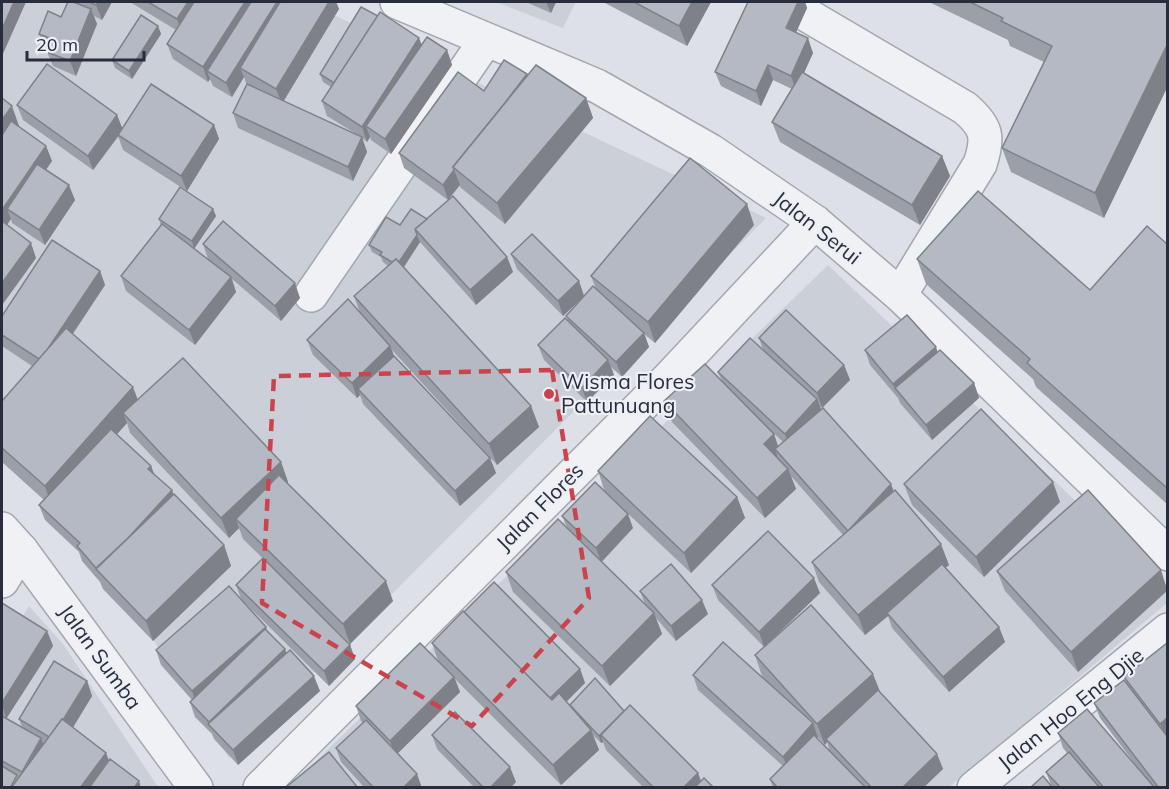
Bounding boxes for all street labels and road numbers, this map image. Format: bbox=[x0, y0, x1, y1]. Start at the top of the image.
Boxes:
street label: Jalan Serui bbox=[769, 185, 867, 270]
street label: Jalan Flores bbox=[490, 457, 588, 555]
street label: Jalan Sumba bbox=[54, 599, 148, 714]
street label: Jalan Hoo Eng Djie bbox=[992, 641, 1149, 775]

